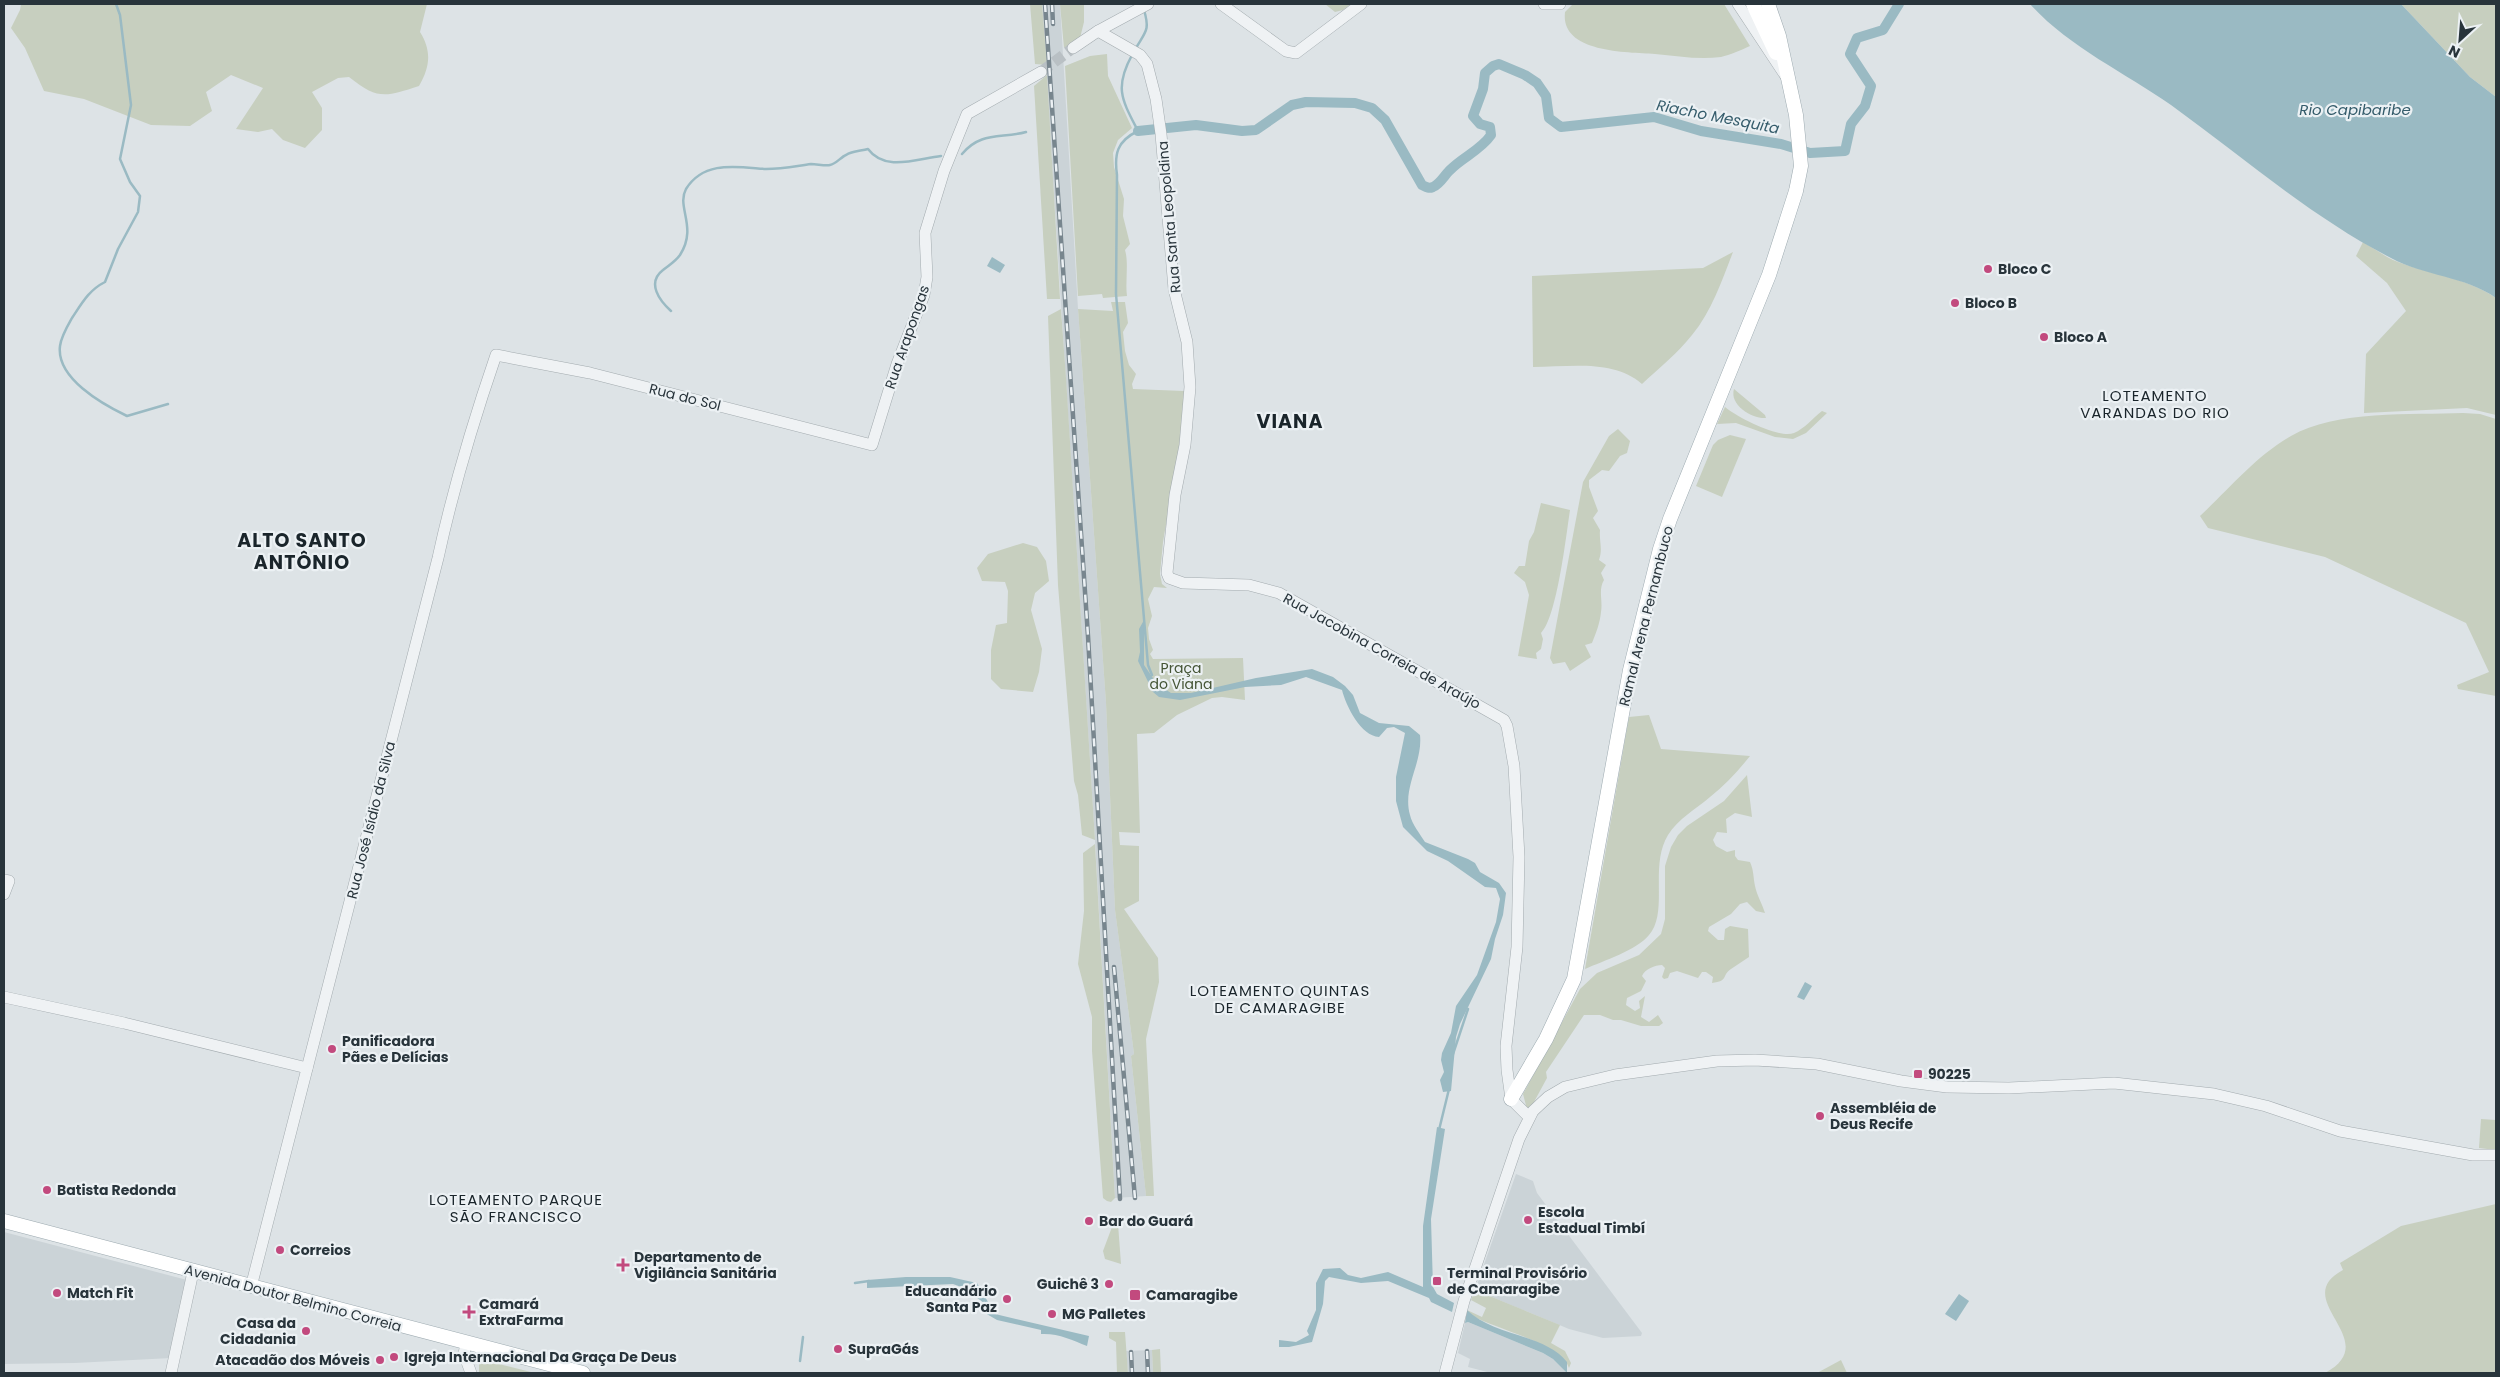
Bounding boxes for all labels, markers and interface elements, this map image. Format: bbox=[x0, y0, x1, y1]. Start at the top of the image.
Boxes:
north arrow bbox=[2435, 15, 2485, 65]
text: N bbox=[2445, 40, 2463, 63]
water label: Riacho Mesquita bbox=[1655, 94, 1781, 139]
water label: Rio Capibaribe bbox=[2299, 99, 2411, 120]
street label: Rua Santa Leopoldina bbox=[1152, 140, 1186, 294]
place label: Bloco C bbox=[1998, 259, 2052, 279]
marker: Bloco C bbox=[1982, 263, 1994, 275]
street label: Rua Arapongas bbox=[880, 282, 934, 392]
place label: Bloco B bbox=[1965, 293, 2017, 313]
marker: Bloco B bbox=[1949, 297, 1961, 309]
place label: Bloco A bbox=[2054, 327, 2108, 347]
marker: Bloco A bbox=[2038, 331, 2050, 343]
street label: Rua do Sol bbox=[647, 378, 723, 416]
district label: LOTEAMENTO VARANDAS DO RIO bbox=[2080, 385, 2230, 423]
district label: VIANA bbox=[1257, 408, 1323, 435]
street label: Ramal Arena Pernambuco bbox=[1614, 524, 1678, 708]
district label: ALTO SANTO ANTÔNIO bbox=[237, 527, 367, 576]
street label: Rua Jacobina Correia de Araújo bbox=[1280, 588, 1484, 714]
park label: Praça do Viana bbox=[1150, 658, 1212, 694]
street label: Rua José Isídio da Silva bbox=[342, 739, 400, 901]
district label: LOTEAMENTO QUINTAS DE CAMARAGIBE bbox=[1190, 980, 1370, 1018]
place label: Panificadora Pães e Delícias bbox=[342, 1031, 449, 1067]
marker: Panificadora Pães e Delícias bbox=[326, 1043, 338, 1055]
place label: 90225 bbox=[1928, 1064, 1971, 1084]
marker: 90225 bbox=[1912, 1068, 1924, 1080]
place label: Assembléia de Deus Recife bbox=[1830, 1098, 1937, 1134]
marker: Assembléia de Deus Recife bbox=[1814, 1110, 1826, 1122]
place label: Batista Redonda bbox=[57, 1180, 176, 1200]
marker: Batista Redonda bbox=[41, 1184, 53, 1196]
district label: LOTEAMENTO PARQUE SÃO FRANCISCO bbox=[429, 1189, 603, 1227]
place label: Escola Estadual Timbí bbox=[1538, 1202, 1645, 1238]
place label: Bar do Guará bbox=[1099, 1211, 1193, 1231]
marker: Escola Estadual Timbí bbox=[1522, 1214, 1534, 1226]
marker: Bar do Guará bbox=[1083, 1215, 1095, 1227]
place label: Correios bbox=[290, 1240, 351, 1260]
marker: Correios bbox=[274, 1244, 286, 1256]
place label: Departamento de Vigilância Sanitária bbox=[634, 1247, 777, 1283]
marker: Departamento de Vigilância Sanitária bbox=[616, 1258, 630, 1272]
street label: Avenida Doutor Belmino Correia bbox=[182, 1259, 404, 1337]
place label: Terminal Provisório de Camaragibe bbox=[1447, 1263, 1587, 1299]
place label: Guichê 3 bbox=[1037, 1274, 1099, 1294]
marker: Terminal Provisório de Camaragibe bbox=[1431, 1275, 1443, 1287]
marker: Guichê 3 bbox=[1103, 1278, 1115, 1290]
place label: Educandário Santa Paz bbox=[905, 1281, 997, 1317]
place label: Match Fit bbox=[67, 1283, 134, 1303]
place label: Camaragibe bbox=[1146, 1285, 1238, 1305]
marker: Match Fit bbox=[51, 1287, 63, 1299]
marker: Camaragibe bbox=[1128, 1288, 1142, 1302]
marker: Educandário Santa Paz bbox=[1001, 1293, 1013, 1305]
place label: Camará ExtraFarma bbox=[479, 1294, 563, 1330]
place label: MG Palletes bbox=[1062, 1304, 1146, 1324]
marker: Camará ExtraFarma bbox=[463, 1306, 475, 1318]
marker: MG Palletes bbox=[1046, 1308, 1058, 1320]
place label: Casa da Cidadania bbox=[220, 1313, 296, 1349]
marker: Casa da Cidadania bbox=[300, 1325, 312, 1337]
place label: SupraGás bbox=[848, 1339, 919, 1359]
marker: SupraGás bbox=[832, 1343, 844, 1355]
place label: Igreja Internacional Da Graça De Deus bbox=[404, 1347, 677, 1367]
place label: Atacadão dos Móveis bbox=[215, 1350, 370, 1370]
marker: Igreja Internacional Da Graça De Deus bbox=[388, 1351, 400, 1363]
marker: Atacadão dos Móveis bbox=[374, 1354, 386, 1366]

